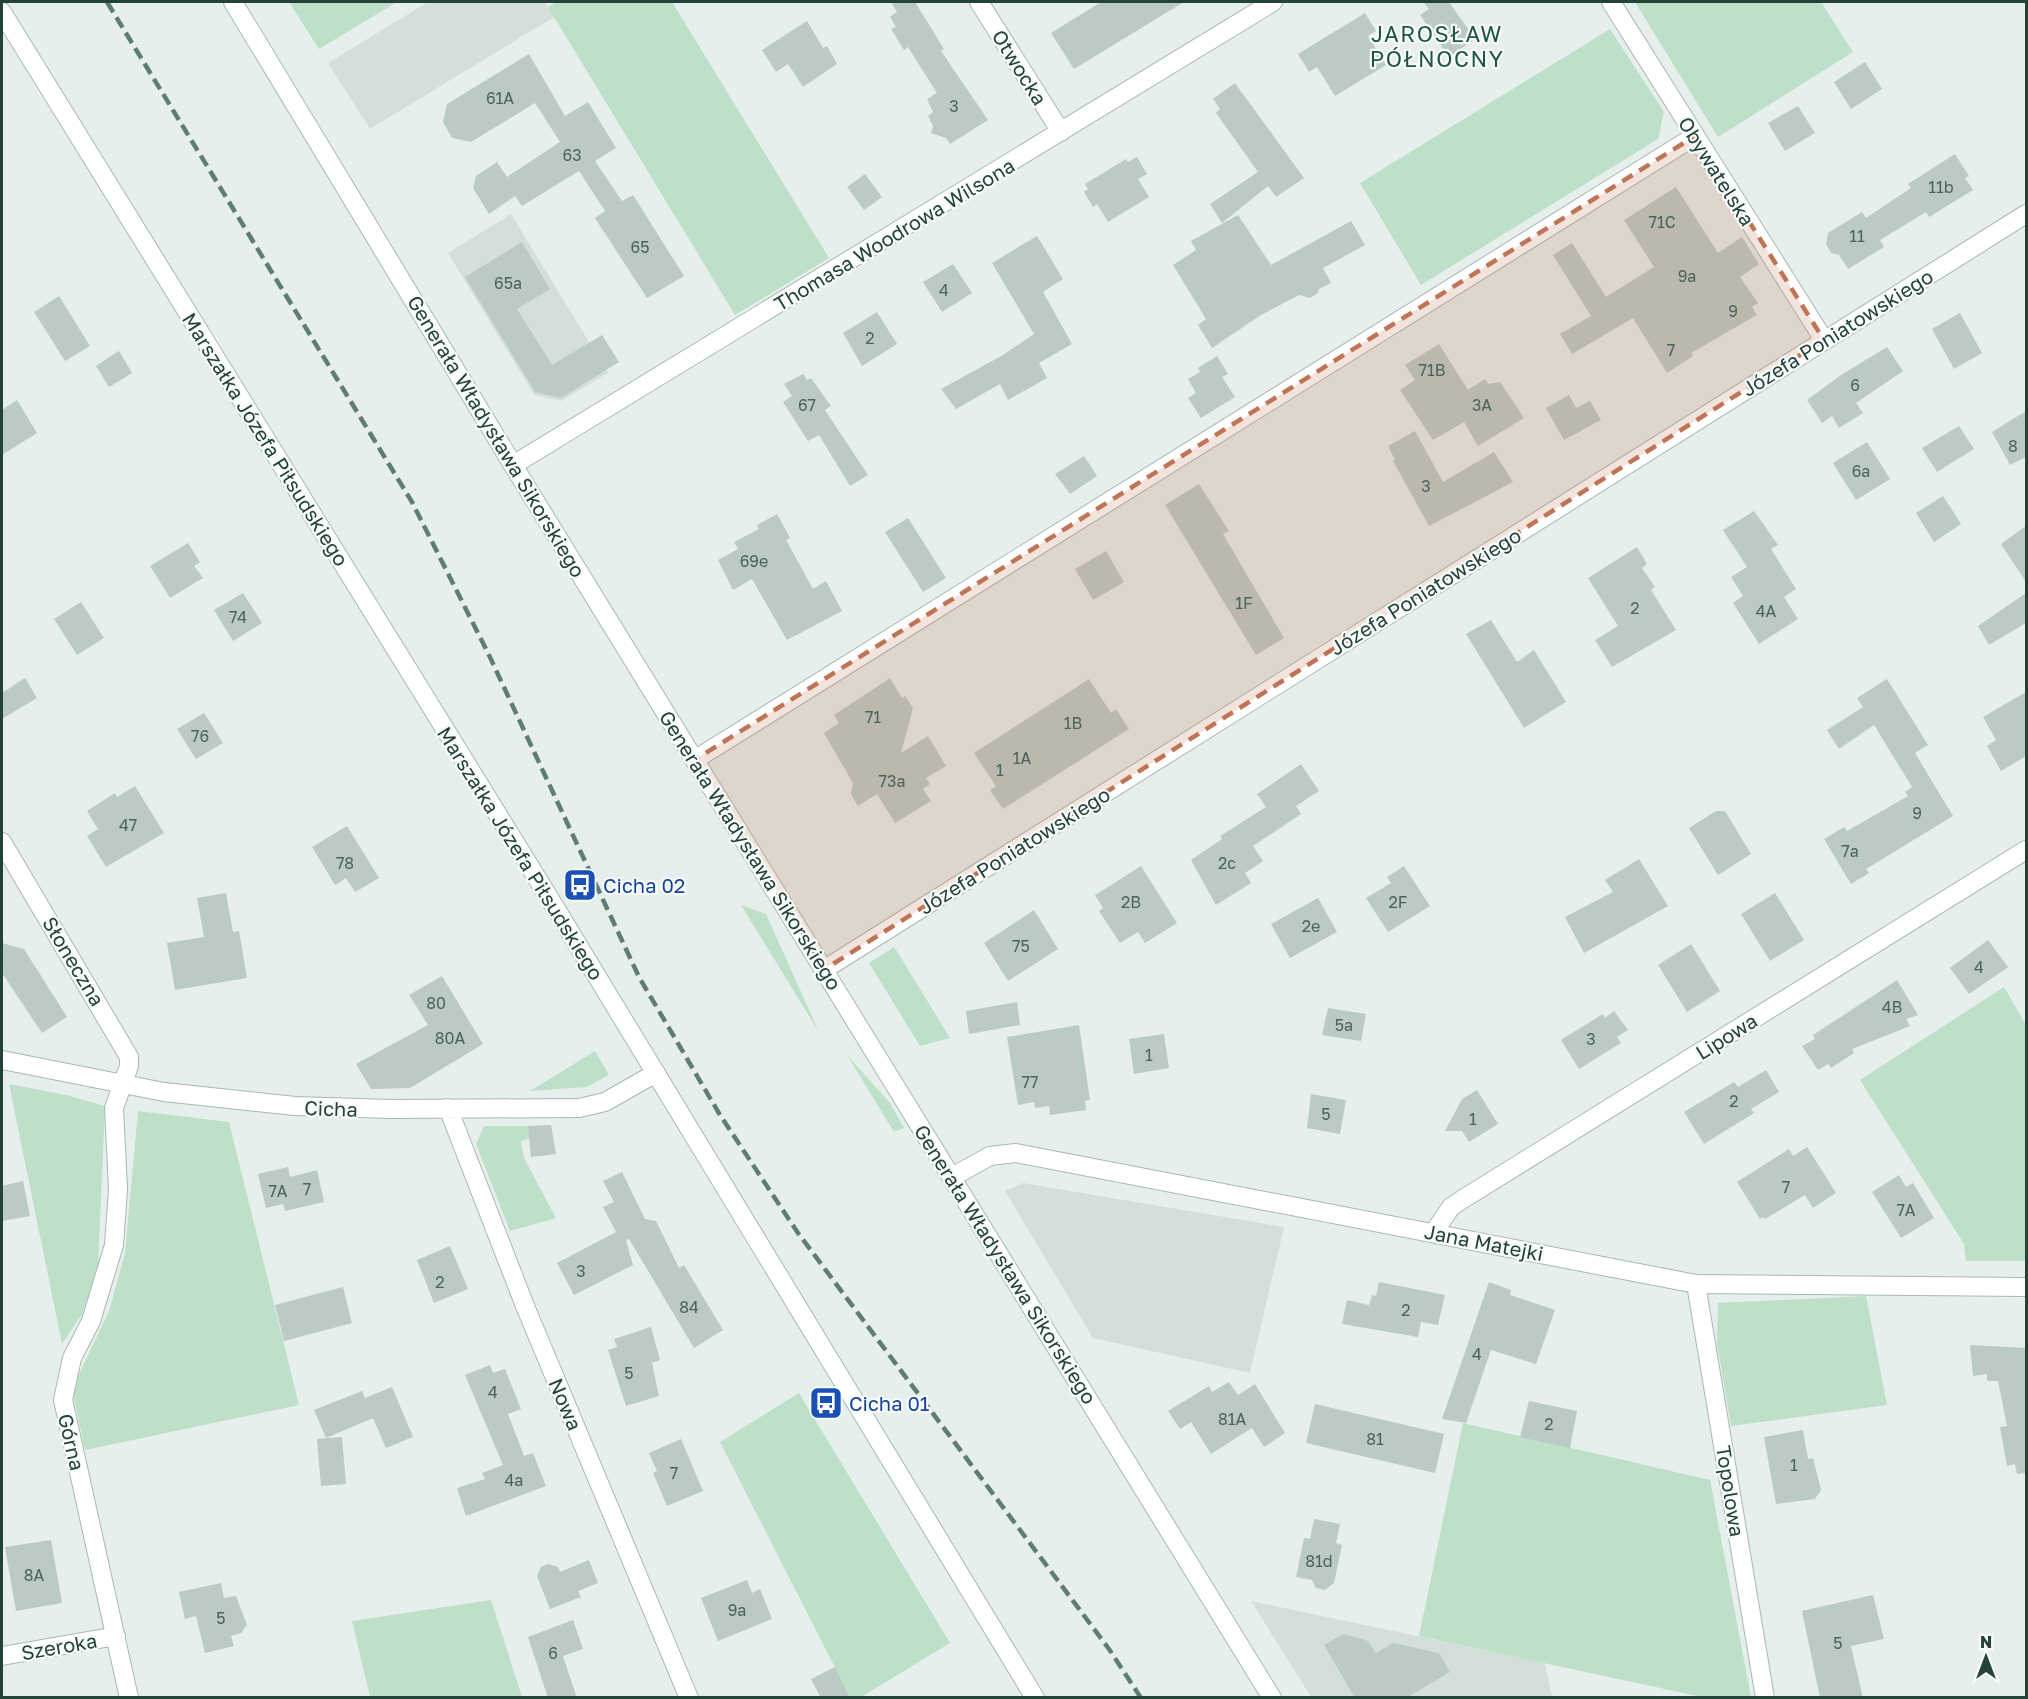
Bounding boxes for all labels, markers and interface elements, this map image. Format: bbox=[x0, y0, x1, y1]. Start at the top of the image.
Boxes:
district label: JAROSŁAW PÓŁNOCNY bbox=[1370, 20, 1504, 72]
street label: Otwocka bbox=[987, 25, 1053, 109]
house number: 61A bbox=[486, 88, 514, 108]
house number: 3 bbox=[949, 96, 959, 116]
street label: Obywatelska bbox=[1674, 112, 1760, 230]
house number: 63 bbox=[562, 145, 582, 165]
street label: Thomasa Woodrowa Wilsona bbox=[770, 153, 1018, 315]
house number: 11b bbox=[1928, 177, 1954, 197]
house number: 71C bbox=[1648, 212, 1676, 232]
house number: 11 bbox=[1849, 226, 1865, 246]
house number: 65 bbox=[631, 237, 649, 257]
street label: Józefa Poniatowskiego bbox=[1737, 263, 1937, 401]
house number: 9a bbox=[1678, 266, 1696, 286]
house number: 65a bbox=[494, 273, 522, 293]
house number: 4 bbox=[939, 280, 949, 300]
street label: Generała Władysława Sikorskiego bbox=[403, 291, 591, 581]
house number: 9 bbox=[1728, 301, 1738, 321]
street label: Marszałka Józefa Piłsudskiego bbox=[178, 308, 354, 570]
house number: 2 bbox=[865, 328, 875, 348]
house number: 7 bbox=[1667, 340, 1675, 360]
house number: 71B bbox=[1419, 360, 1445, 380]
house number: 6 bbox=[1850, 375, 1860, 395]
house number: 67 bbox=[798, 395, 816, 415]
house number: 3A bbox=[1472, 395, 1492, 415]
house number: 8 bbox=[2008, 436, 2018, 456]
house number: 6a bbox=[1852, 461, 1870, 481]
house number: 3 bbox=[1421, 476, 1431, 496]
street label: Józefa Poniatowskiego bbox=[1325, 522, 1525, 660]
house number: 69e bbox=[740, 551, 768, 571]
house number: 1F bbox=[1235, 593, 1253, 613]
house number: 2 bbox=[1630, 598, 1640, 618]
house number: 4A bbox=[1756, 601, 1777, 621]
house number: 74 bbox=[229, 607, 247, 627]
street label: Generała Władysława Sikorskiego bbox=[655, 706, 847, 994]
house number: 71 bbox=[865, 707, 881, 727]
house number: 1B bbox=[1064, 713, 1082, 733]
street label: Marszałka Józefa Piłsudskiego bbox=[433, 722, 609, 984]
house number: 76 bbox=[191, 726, 209, 746]
house number: 1A bbox=[1013, 748, 1032, 768]
house number: 1 bbox=[996, 760, 1004, 780]
house number: 73a bbox=[879, 771, 905, 791]
street label: Józefa Poniatowskiego bbox=[914, 781, 1114, 919]
house number: 9 bbox=[1912, 803, 1922, 823]
house number: 47 bbox=[119, 815, 137, 835]
house number: 7a bbox=[1841, 841, 1859, 861]
house number: 78 bbox=[336, 853, 354, 873]
house number: 2c bbox=[1218, 853, 1236, 873]
bus stop icon: Cicha 02 bbox=[562, 867, 598, 903]
place label: Cicha 02 bbox=[603, 873, 685, 897]
house number: 2B bbox=[1121, 892, 1141, 912]
house number: 2F bbox=[1389, 892, 1407, 912]
street label: Słoneczna bbox=[38, 912, 110, 1010]
house number: 2e bbox=[1302, 916, 1320, 936]
house number: 75 bbox=[1012, 936, 1030, 956]
house number: 4 bbox=[1974, 957, 1984, 977]
house number: 80 bbox=[426, 993, 446, 1013]
house number: 4B bbox=[1882, 997, 1902, 1017]
street label: Lipowa bbox=[1691, 1008, 1761, 1064]
house number: 5a bbox=[1335, 1015, 1353, 1035]
house number: 80A bbox=[435, 1028, 465, 1048]
house number: 3 bbox=[1586, 1029, 1596, 1049]
house number: 1 bbox=[1145, 1045, 1153, 1065]
house number: 77 bbox=[1022, 1072, 1038, 1092]
house number: 2 bbox=[1729, 1091, 1739, 1111]
street label: Cicha bbox=[304, 1095, 358, 1121]
house number: 5 bbox=[1321, 1104, 1331, 1124]
house number: 1 bbox=[1469, 1109, 1477, 1129]
street label: Generała Władysława Sikorskiego bbox=[910, 1120, 1102, 1408]
house number: 7 bbox=[1782, 1177, 1790, 1197]
house number: 7 bbox=[303, 1179, 311, 1199]
house number: 7A bbox=[268, 1181, 288, 1201]
house number: 7A bbox=[1896, 1200, 1916, 1220]
street label: Jana Matejki bbox=[1422, 1219, 1546, 1265]
house number: 3 bbox=[576, 1261, 586, 1281]
house number: 2 bbox=[435, 1272, 445, 1292]
house number: 84 bbox=[679, 1297, 699, 1317]
house number: 2 bbox=[1401, 1300, 1411, 1320]
house number: 4 bbox=[1472, 1344, 1482, 1364]
house number: 5 bbox=[624, 1363, 634, 1383]
street label: Nowa bbox=[544, 1374, 588, 1434]
house number: 4 bbox=[488, 1382, 498, 1402]
bus stop icon: Cicha 01 bbox=[808, 1385, 844, 1421]
place label: Cicha 01 bbox=[849, 1391, 930, 1415]
house number: 81A bbox=[1218, 1409, 1246, 1429]
street label: Górna bbox=[54, 1411, 90, 1473]
house number: 2 bbox=[1544, 1414, 1554, 1434]
house number: 81 bbox=[1366, 1429, 1384, 1449]
street label: Topolowa bbox=[1712, 1444, 1750, 1538]
house number: 1 bbox=[1790, 1455, 1798, 1475]
house number: 7 bbox=[670, 1463, 678, 1483]
house number: 4a bbox=[505, 1470, 523, 1490]
house number: 81d bbox=[1305, 1551, 1333, 1571]
house number: 8A bbox=[24, 1565, 45, 1585]
house number: 9a bbox=[728, 1600, 746, 1620]
house number: 5 bbox=[216, 1608, 226, 1628]
north arrow bbox=[1956, 1627, 2016, 1687]
street label: Szeroka bbox=[19, 1628, 99, 1664]
text: N bbox=[1980, 1632, 1992, 1652]
house number: 5 bbox=[1833, 1633, 1843, 1653]
house number: 6 bbox=[548, 1643, 558, 1663]

